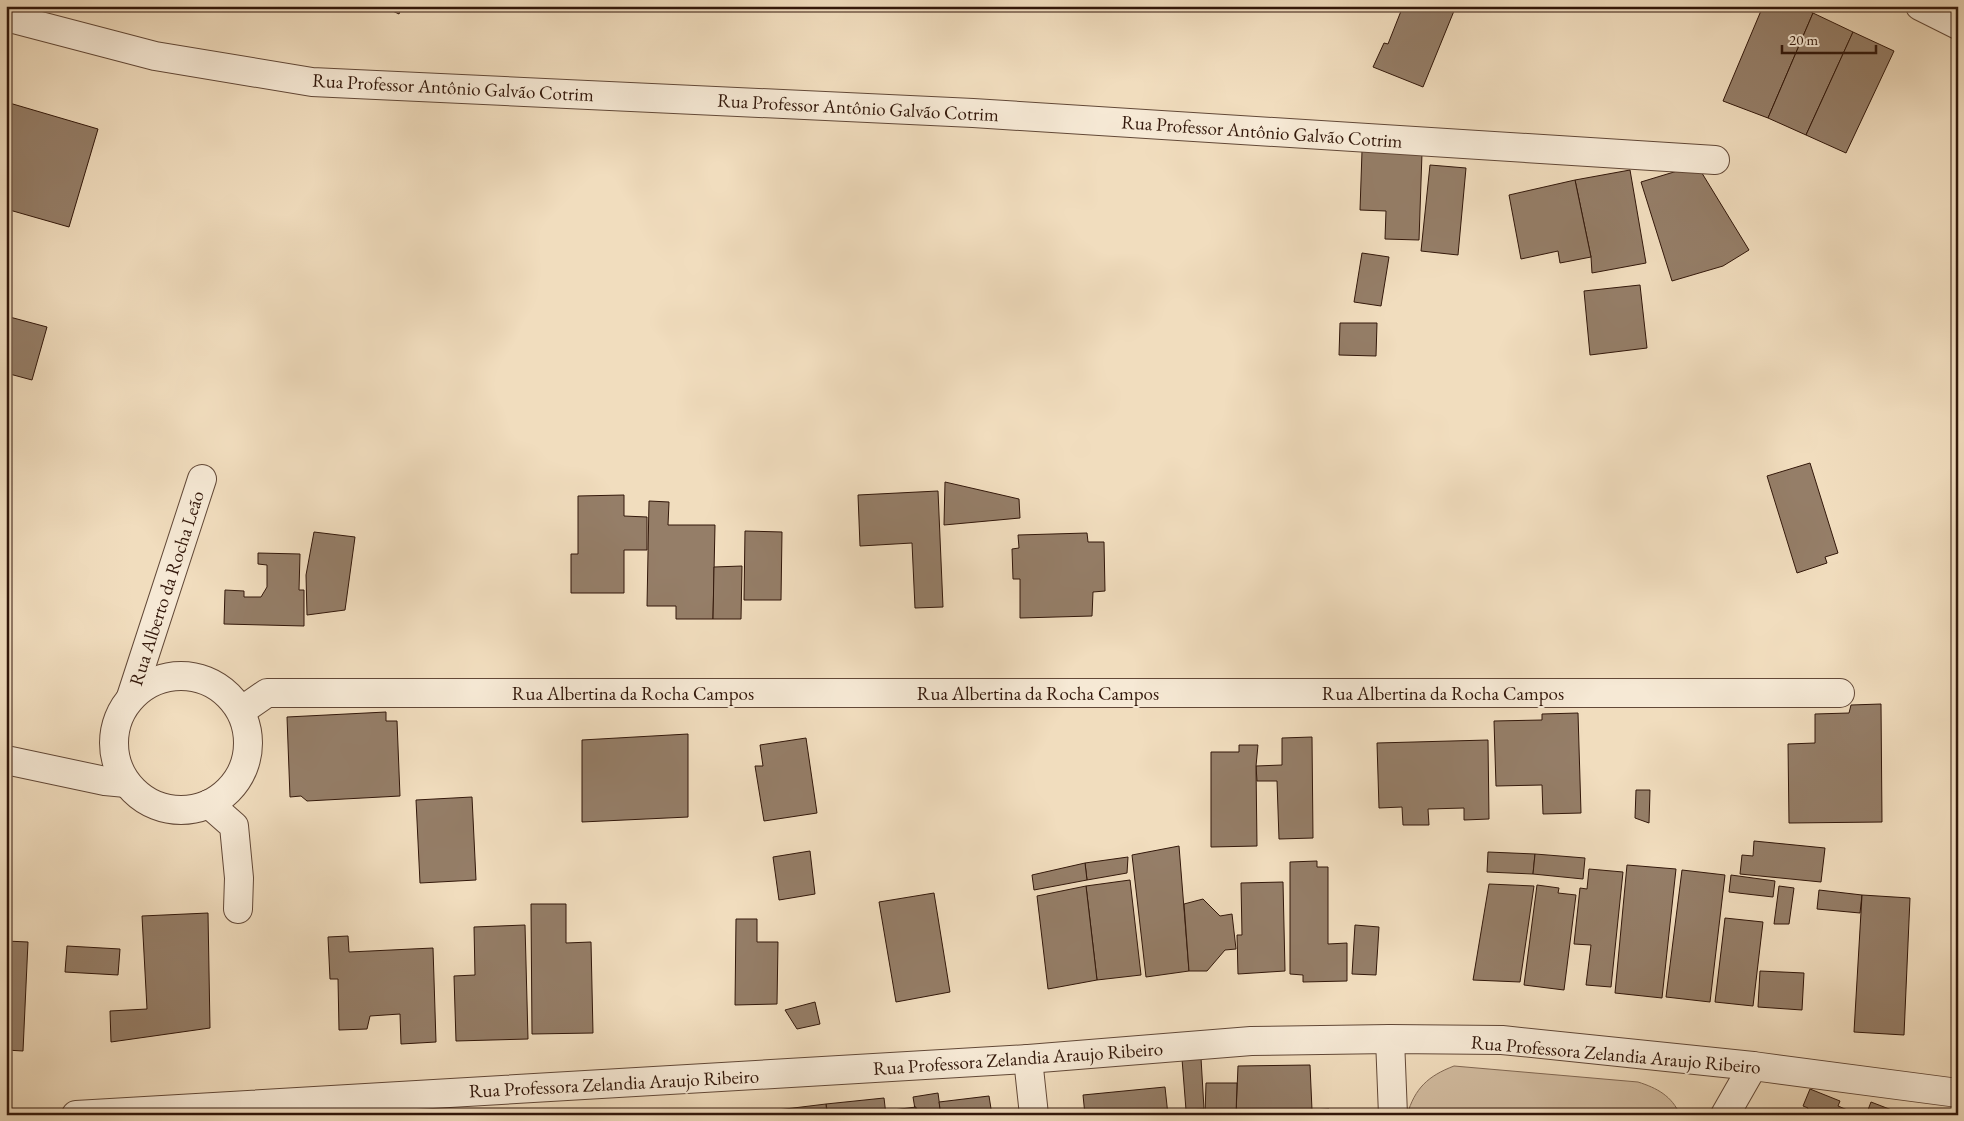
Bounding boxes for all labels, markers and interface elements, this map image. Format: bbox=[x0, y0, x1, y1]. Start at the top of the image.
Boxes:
scale bar bbox=[1782, 22, 1875, 54]
text: 20 m bbox=[1789, 30, 1818, 49]
street label: Rua Professor Antônio Galvão Cotrim bbox=[312, 68, 595, 107]
street label: Rua Professor Antônio Galvão Cotrim bbox=[717, 88, 1000, 127]
street label: Rua Professor Antônio Galvão Cotrim bbox=[1120, 109, 1404, 154]
street label: Rua Alberto da Rocha Leão bbox=[123, 487, 210, 689]
street label: Rua Albertina da Rocha Campos bbox=[512, 681, 754, 706]
street label: Rua Albertina da Rocha Campos bbox=[917, 681, 1159, 706]
street label: Rua Albertina da Rocha Campos bbox=[1322, 681, 1564, 706]
street label: Rua Professora Zelandia Araujo Ribeiro bbox=[1470, 1029, 1762, 1080]
street label: Rua Professora Zelandia Araujo Ribeiro bbox=[872, 1036, 1164, 1081]
street label: Rua Professora Zelandia Araujo Ribeiro bbox=[468, 1063, 760, 1104]

